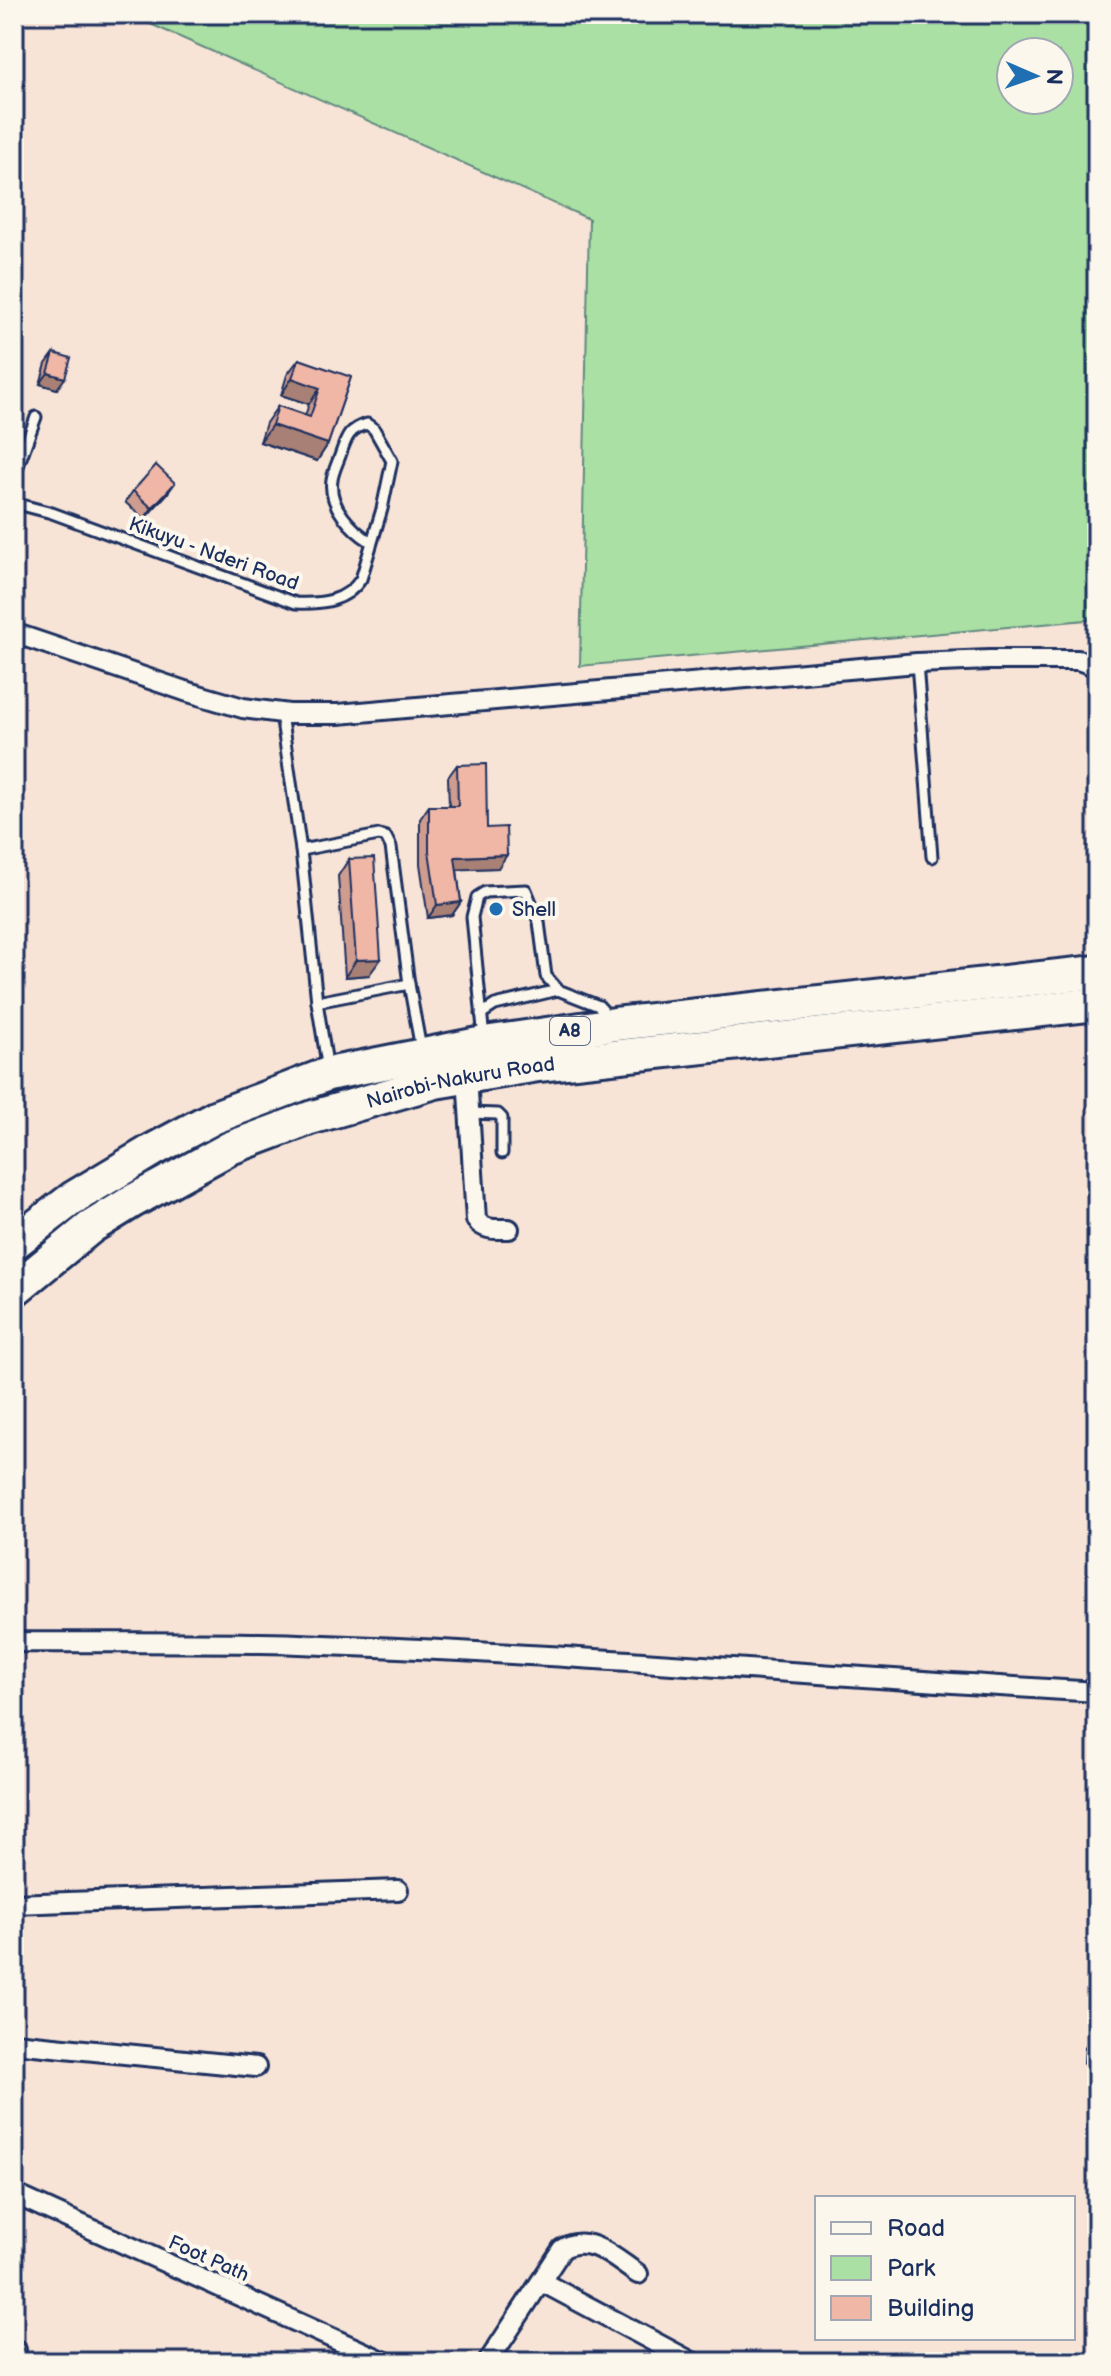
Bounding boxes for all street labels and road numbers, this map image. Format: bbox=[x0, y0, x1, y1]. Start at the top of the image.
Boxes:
street label: Kikuyu - Nderi Road bbox=[125, 512, 302, 596]
road number: A8 bbox=[550, 1017, 590, 1045]
street label: Nairobi-Nakuru Road bbox=[364, 1052, 556, 1114]
street label: Foot Path bbox=[165, 2231, 253, 2287]

